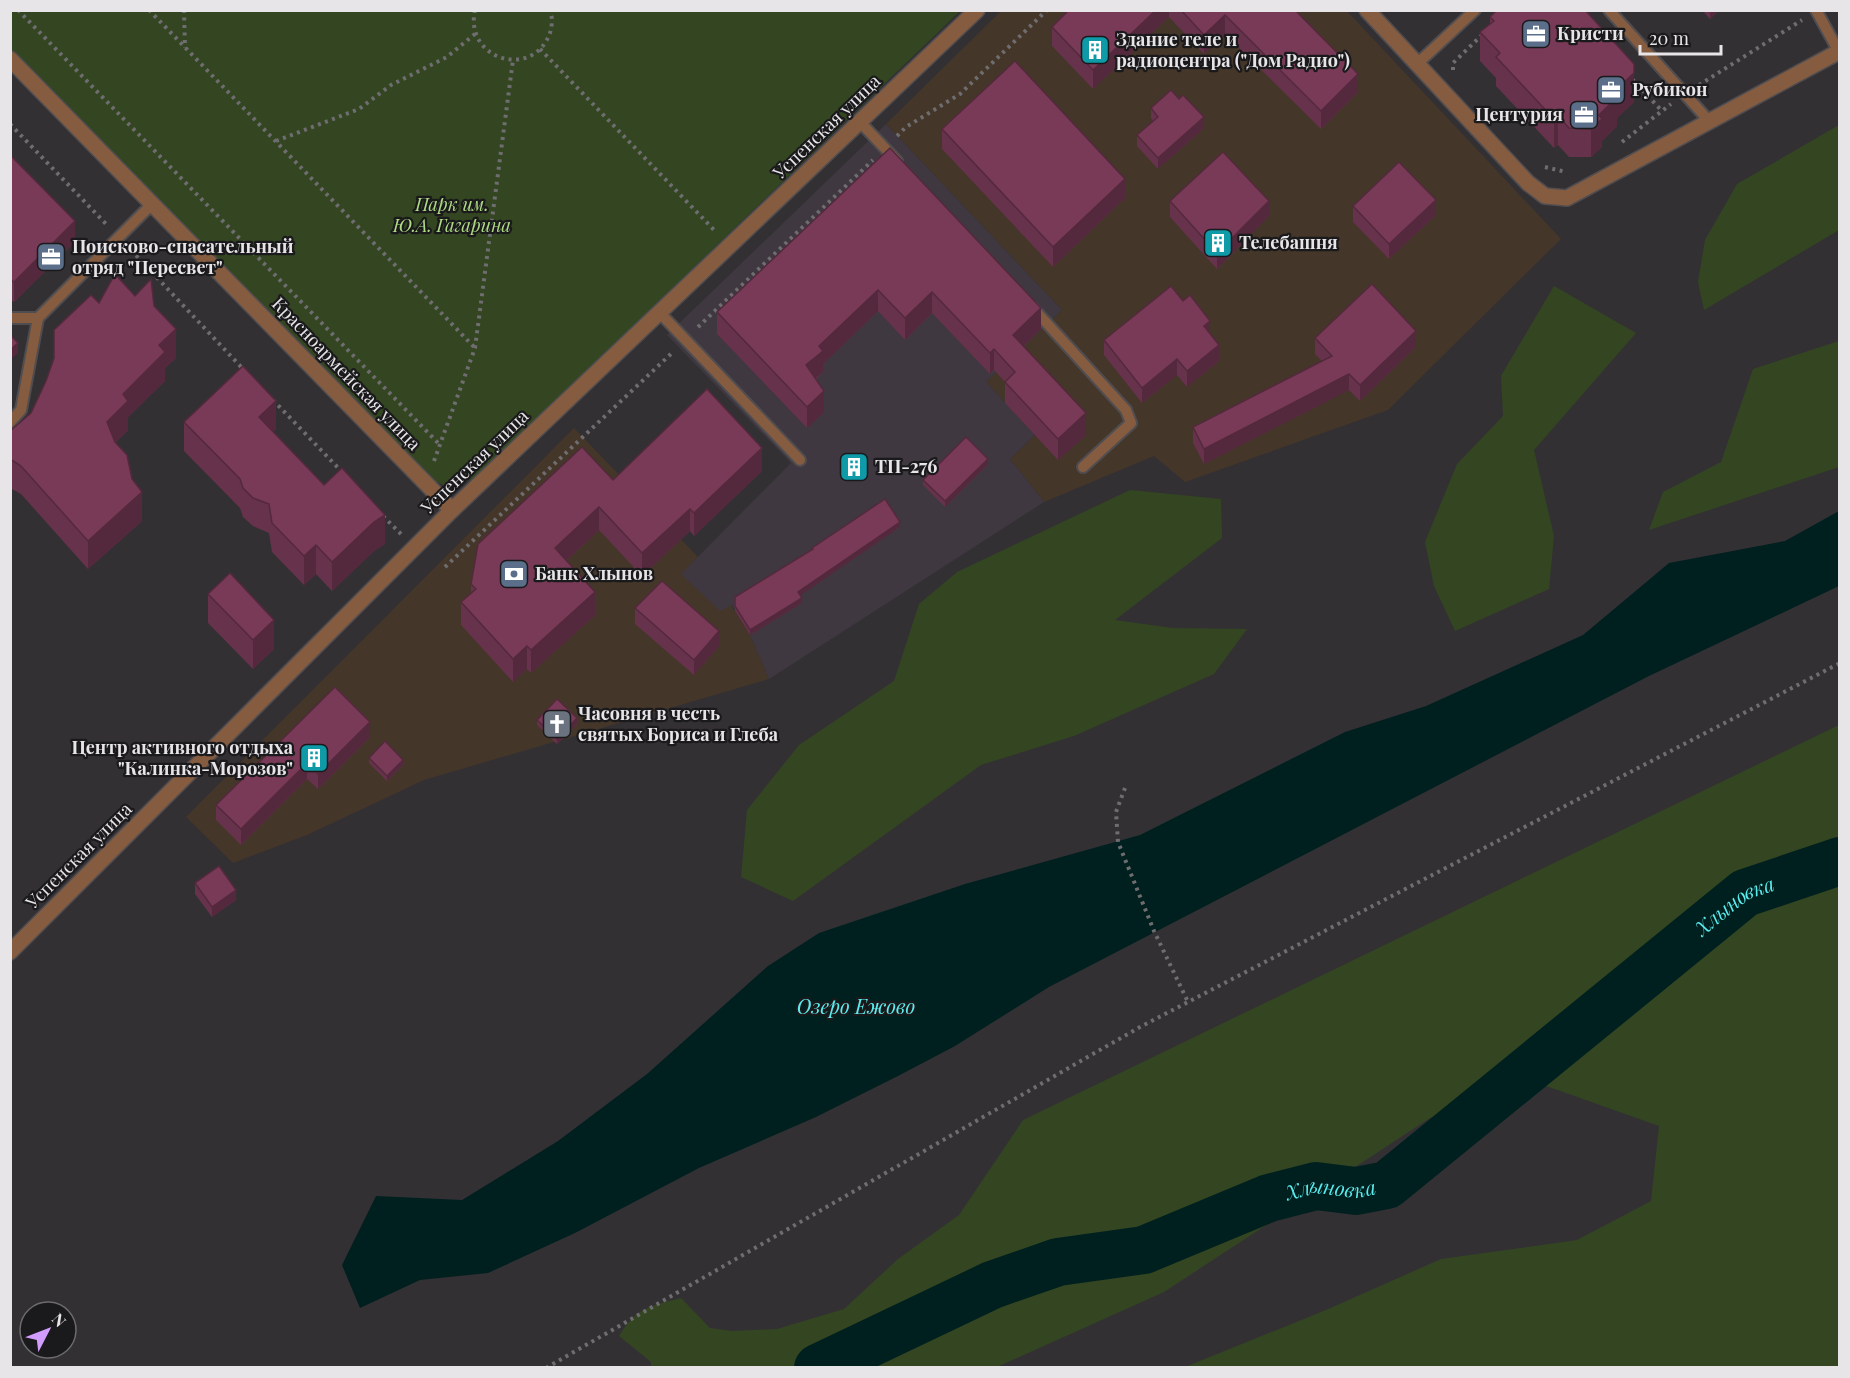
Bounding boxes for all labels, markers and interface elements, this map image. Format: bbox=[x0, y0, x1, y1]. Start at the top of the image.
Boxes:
office icon: Кристи bbox=[1520, 18, 1552, 50]
scale bar bbox=[1640, 18, 1721, 56]
place label: Кристи bbox=[1557, 21, 1624, 45]
text: 20 m bbox=[1649, 26, 1689, 50]
place label: Здание теле и радиоцентра ("Дом Радио") bbox=[1116, 27, 1350, 72]
building icon: Здание теле и радиоцентра ("Дом Радио") bbox=[1079, 34, 1111, 66]
street label: Успенская улица bbox=[767, 69, 885, 185]
office icon: Рубикон bbox=[1595, 74, 1627, 106]
place label: Рубикон bbox=[1632, 77, 1708, 101]
office icon: Центурия bbox=[1568, 99, 1600, 131]
place label: Центурия bbox=[1475, 102, 1563, 126]
park label: Парк им. Ю.А. Гагарина bbox=[392, 192, 511, 237]
building icon: Телебашня bbox=[1202, 227, 1234, 259]
place label: Телебашня bbox=[1239, 230, 1338, 254]
place label: Поисково-спасательный отряд "Пересвет" bbox=[72, 234, 294, 279]
office icon: Поисково-спасательный отряд "Пересвет" bbox=[35, 241, 67, 273]
street label: Красноармейская улица bbox=[267, 291, 426, 455]
street label: Успенская улица bbox=[415, 404, 533, 520]
building icon: ТП-276 bbox=[838, 451, 870, 483]
place label: ТП-276 bbox=[875, 454, 937, 478]
bank icon: Банк Хлынов bbox=[498, 558, 530, 590]
place label: Банк Хлынов bbox=[535, 561, 653, 585]
place label: Часовня в честь святых Бориса и Глеба bbox=[578, 701, 779, 746]
church icon: Часовня в честь святых Бориса и Глеба bbox=[541, 708, 573, 740]
place label: Центр активного отдыха "Калинка-Морозов" bbox=[72, 735, 294, 780]
building icon: Центр активного отдыха "Калинка-Морозов" bbox=[298, 742, 330, 774]
street label: Успенская улица bbox=[19, 797, 137, 914]
water label: Хлыновка bbox=[1688, 869, 1778, 941]
water label: Озеро Ежово bbox=[797, 992, 915, 1019]
water label: Хлыновка bbox=[1281, 1170, 1378, 1206]
north arrow bbox=[18, 1300, 78, 1360]
text: N bbox=[48, 1308, 71, 1331]

